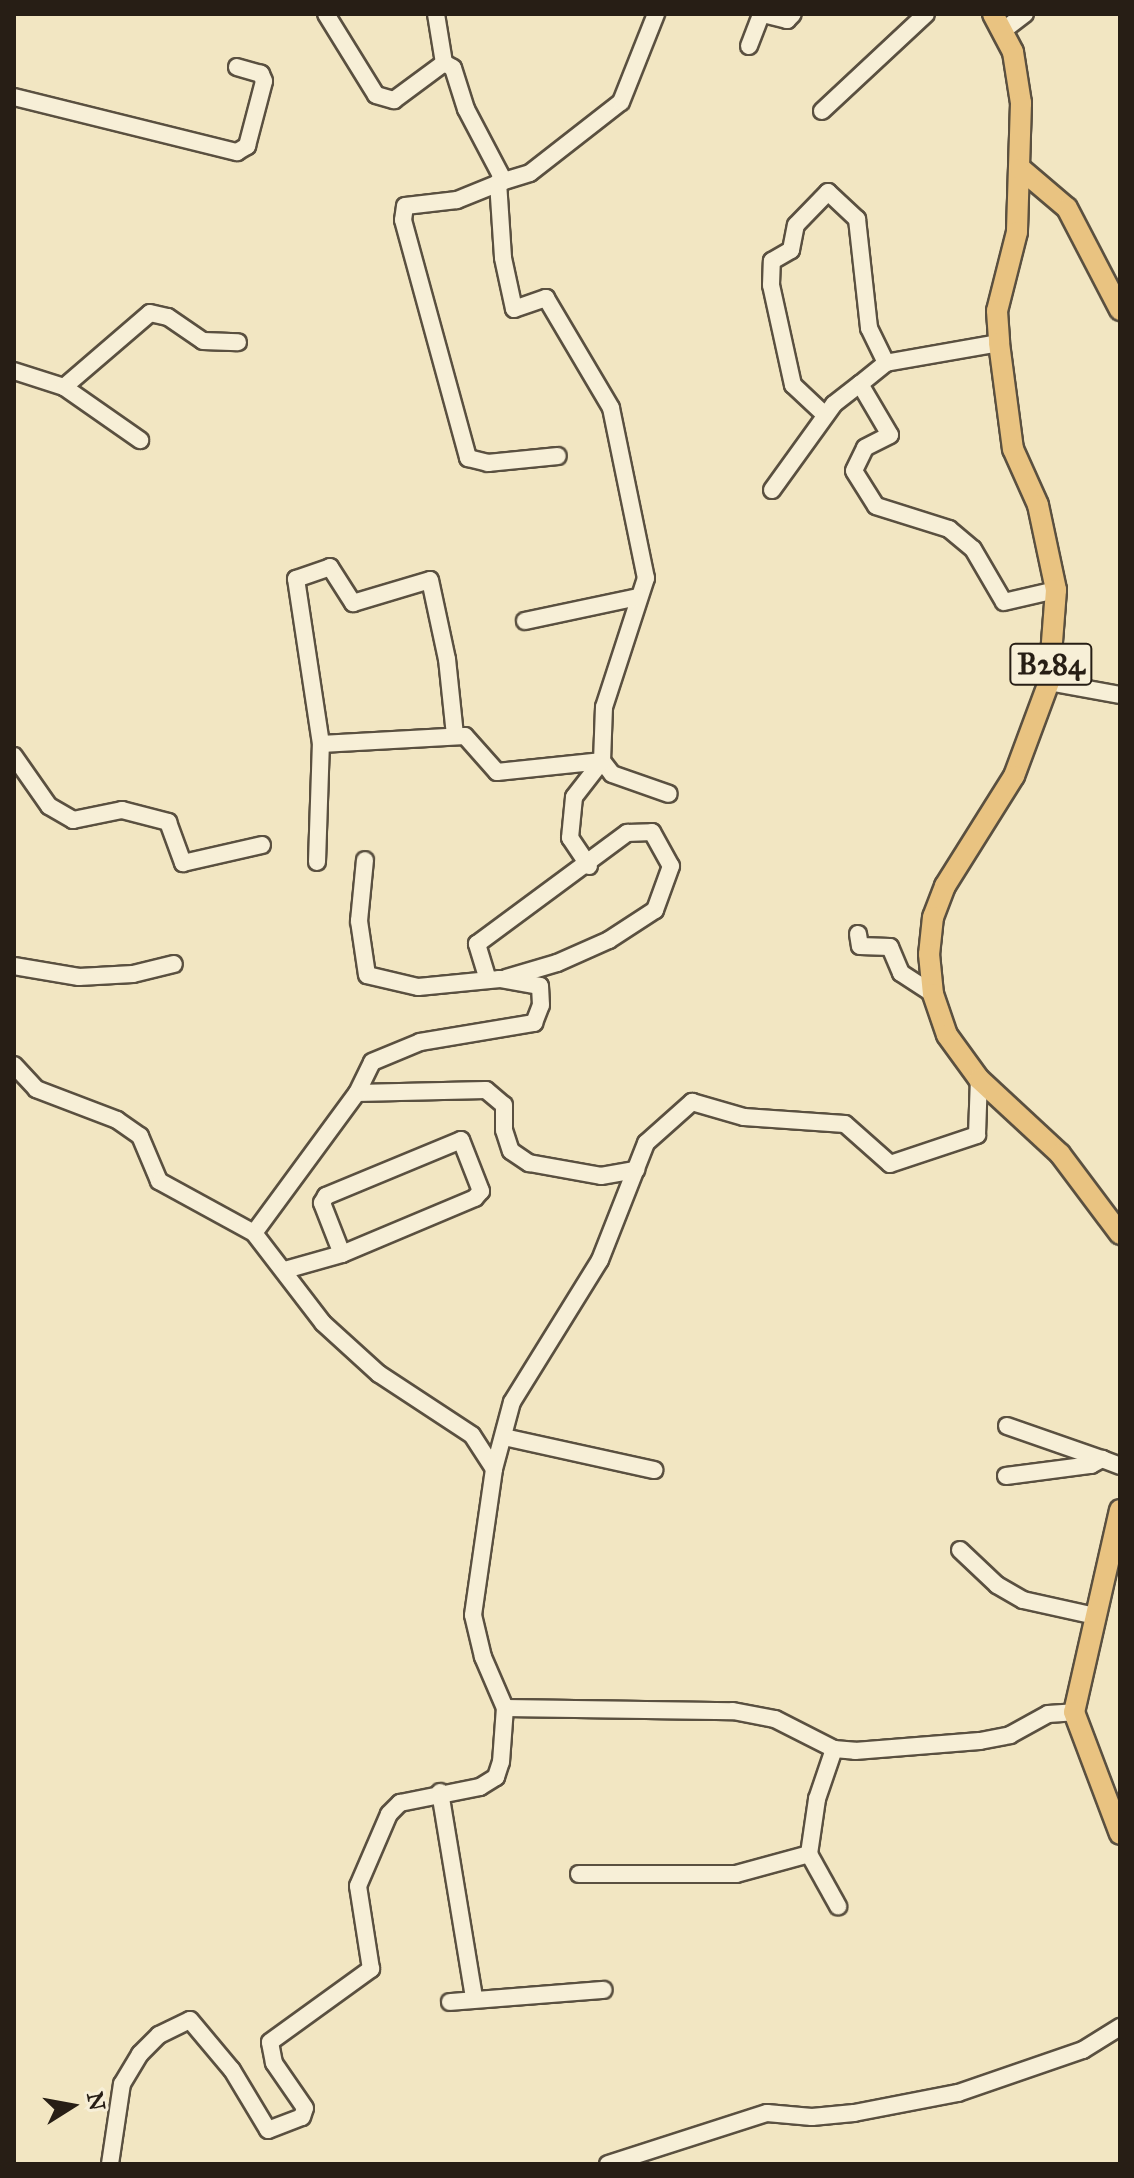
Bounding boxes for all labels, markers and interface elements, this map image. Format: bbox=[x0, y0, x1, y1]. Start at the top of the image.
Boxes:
road number: B284 bbox=[1009, 638, 1093, 690]
north arrow bbox=[32, 2066, 112, 2146]
text: N bbox=[81, 2090, 111, 2113]

